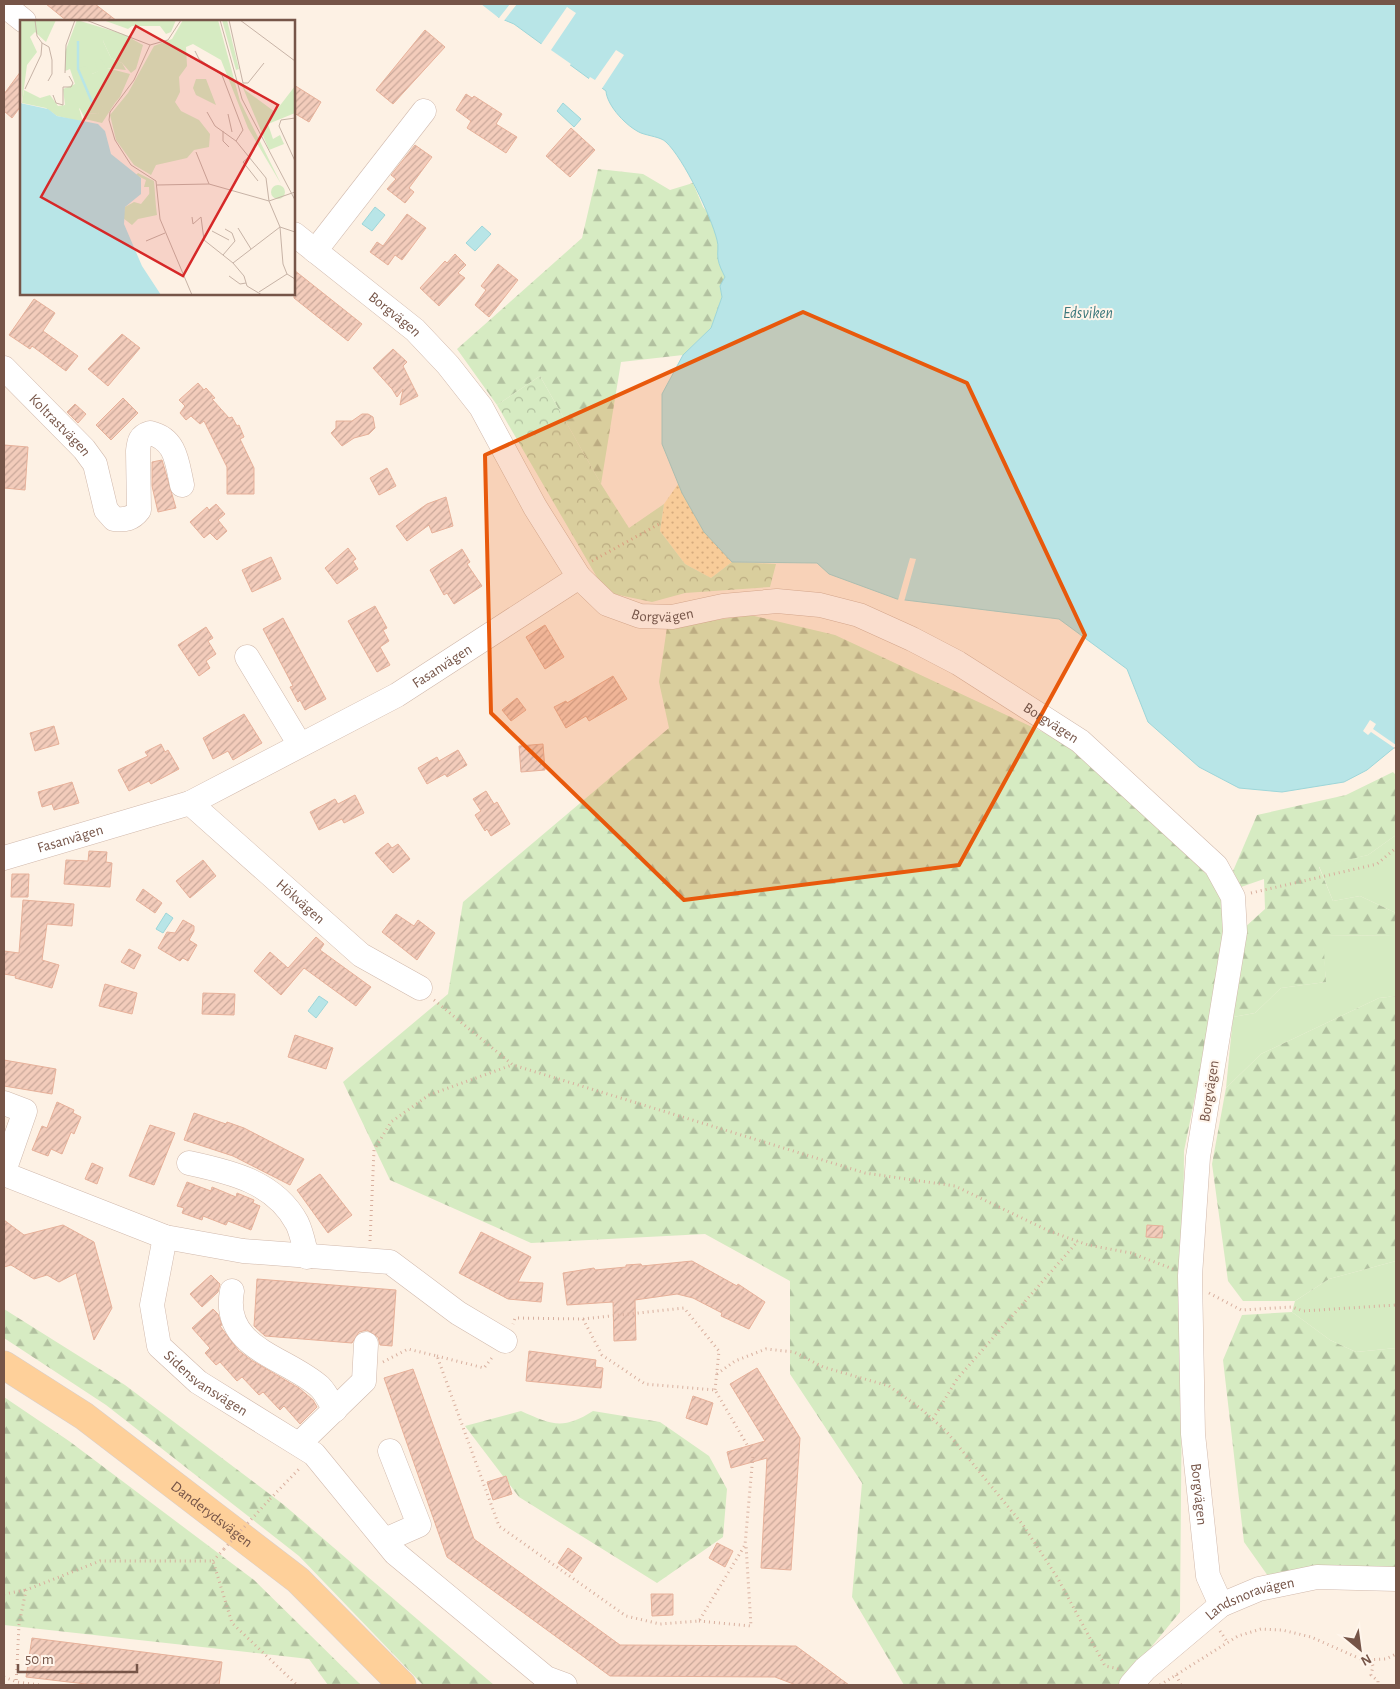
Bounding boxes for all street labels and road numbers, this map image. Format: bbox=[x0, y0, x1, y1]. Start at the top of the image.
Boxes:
street label: Borgvägen bbox=[366, 289, 424, 340]
street label: Koltrastvägen bbox=[26, 391, 94, 459]
street label: Borgvägen bbox=[629, 606, 695, 625]
street label: Fasanvägen bbox=[410, 642, 475, 691]
street label: Borgvägen bbox=[1021, 700, 1081, 746]
street label: Fasanvägen bbox=[36, 822, 105, 856]
street label: Hökvägen bbox=[273, 876, 327, 927]
street label: Borgvägen bbox=[1197, 1059, 1222, 1123]
street label: Sidensvansvägen bbox=[161, 1348, 250, 1419]
street label: Borgvägen bbox=[1188, 1462, 1210, 1526]
street label: Danderydsvägen bbox=[168, 1478, 255, 1550]
street label: Landsnoravägen bbox=[1202, 1575, 1296, 1623]

